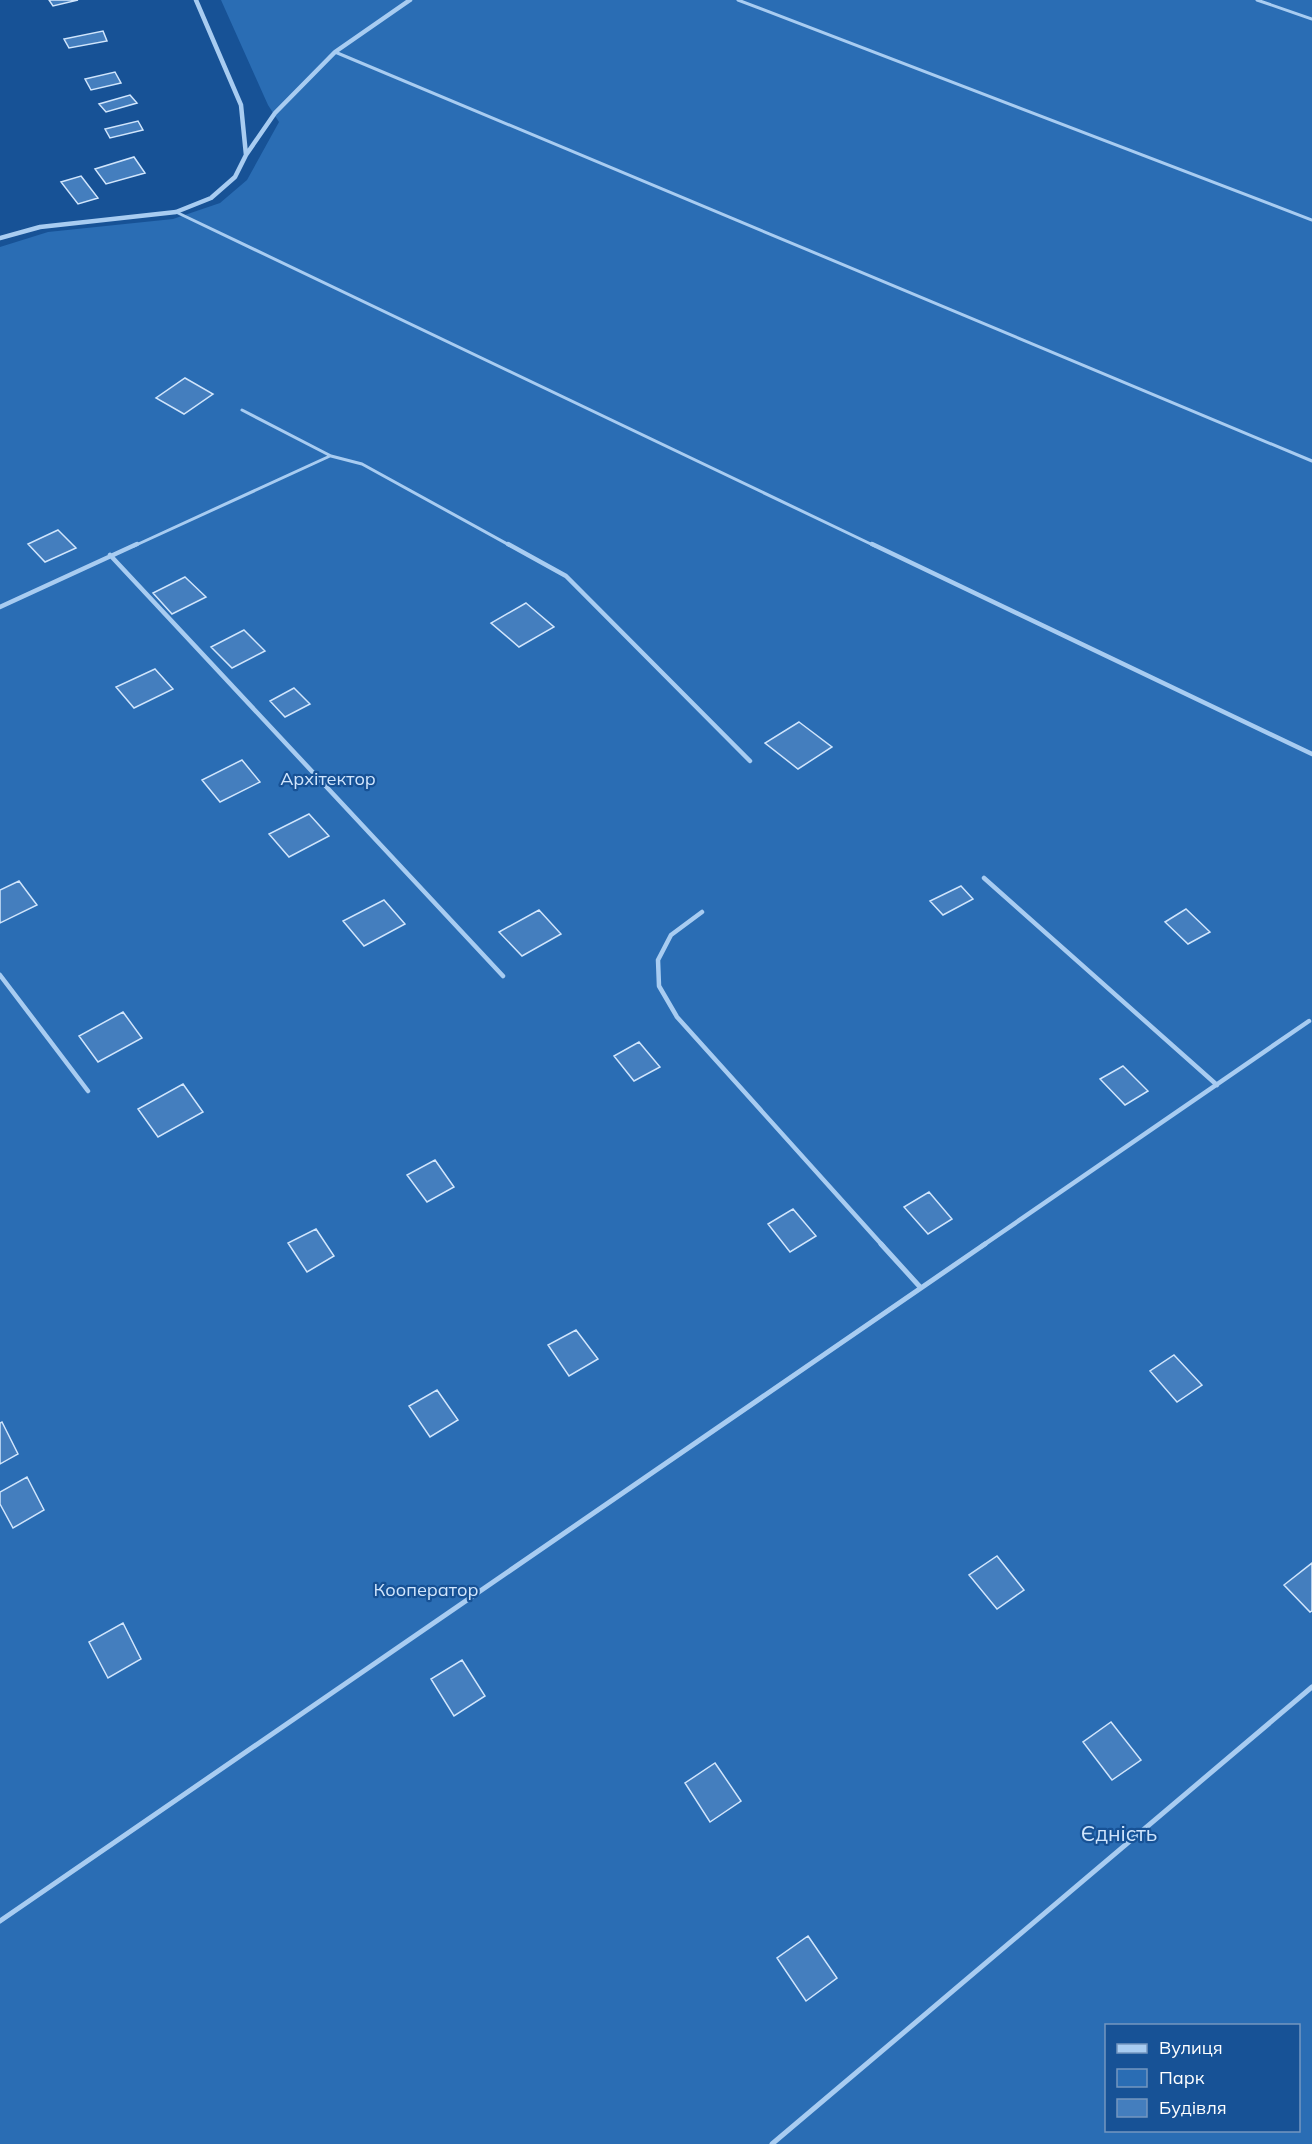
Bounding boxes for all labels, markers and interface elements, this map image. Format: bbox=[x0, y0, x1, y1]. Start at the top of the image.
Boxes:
park label: Архітектор bbox=[280, 767, 376, 790]
park label: Кооператор bbox=[374, 1578, 478, 1601]
park label: Єдність bbox=[1081, 1820, 1157, 1846]
legend bbox=[1105, 2024, 1300, 2132]
text: Вулиця bbox=[1159, 2036, 1223, 2059]
text: Парк bbox=[1159, 2066, 1205, 2089]
text: Будівля bbox=[1159, 2096, 1227, 2119]

